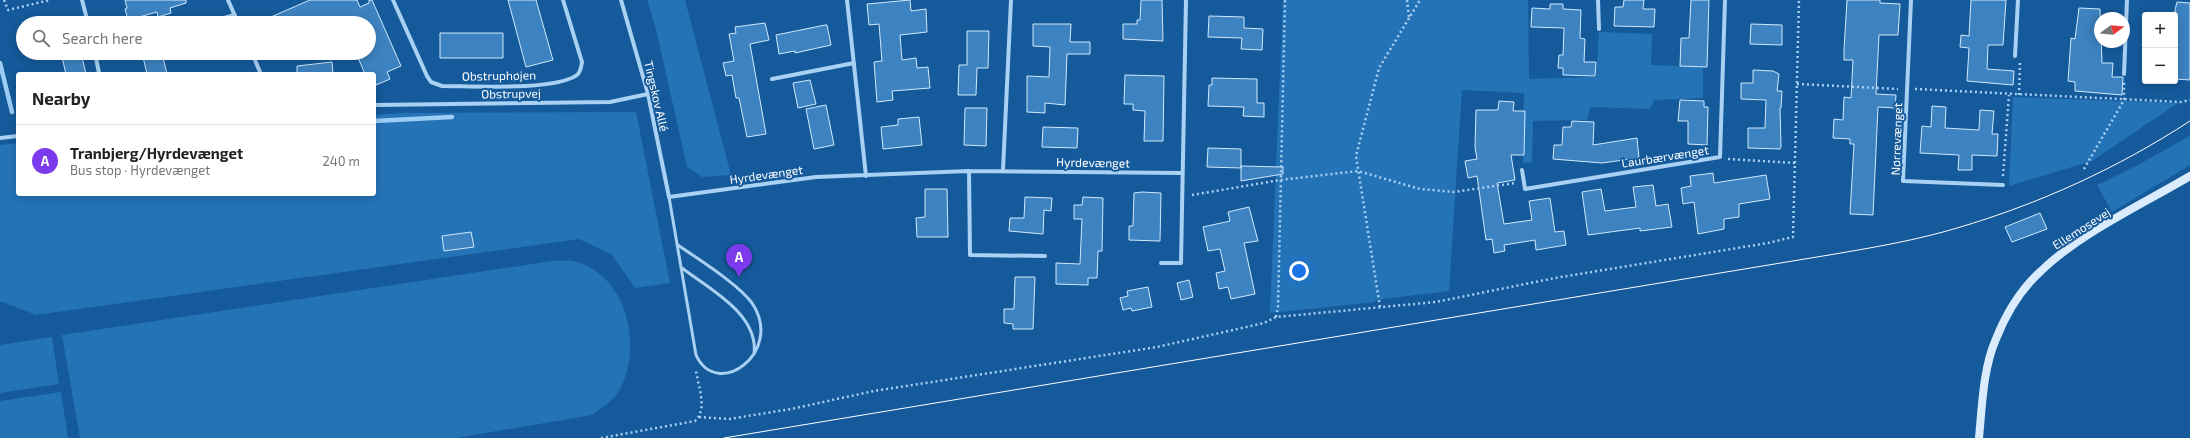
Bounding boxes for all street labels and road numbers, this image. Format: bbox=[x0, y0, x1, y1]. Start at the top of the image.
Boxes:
street label: Tingskov Allé bbox=[642, 59, 672, 133]
street label: Obstruphøjen bbox=[462, 67, 536, 84]
street label: Obstrupvej bbox=[481, 85, 541, 102]
street label: Nørrevænget bbox=[1888, 102, 1904, 175]
street label: Laurbærvænget bbox=[1620, 142, 1710, 170]
street label: Hyrdevænget bbox=[1056, 154, 1130, 170]
street label: Hyrdevænget bbox=[729, 162, 804, 186]
street label: Ellemosevej bbox=[2050, 204, 2113, 253]

